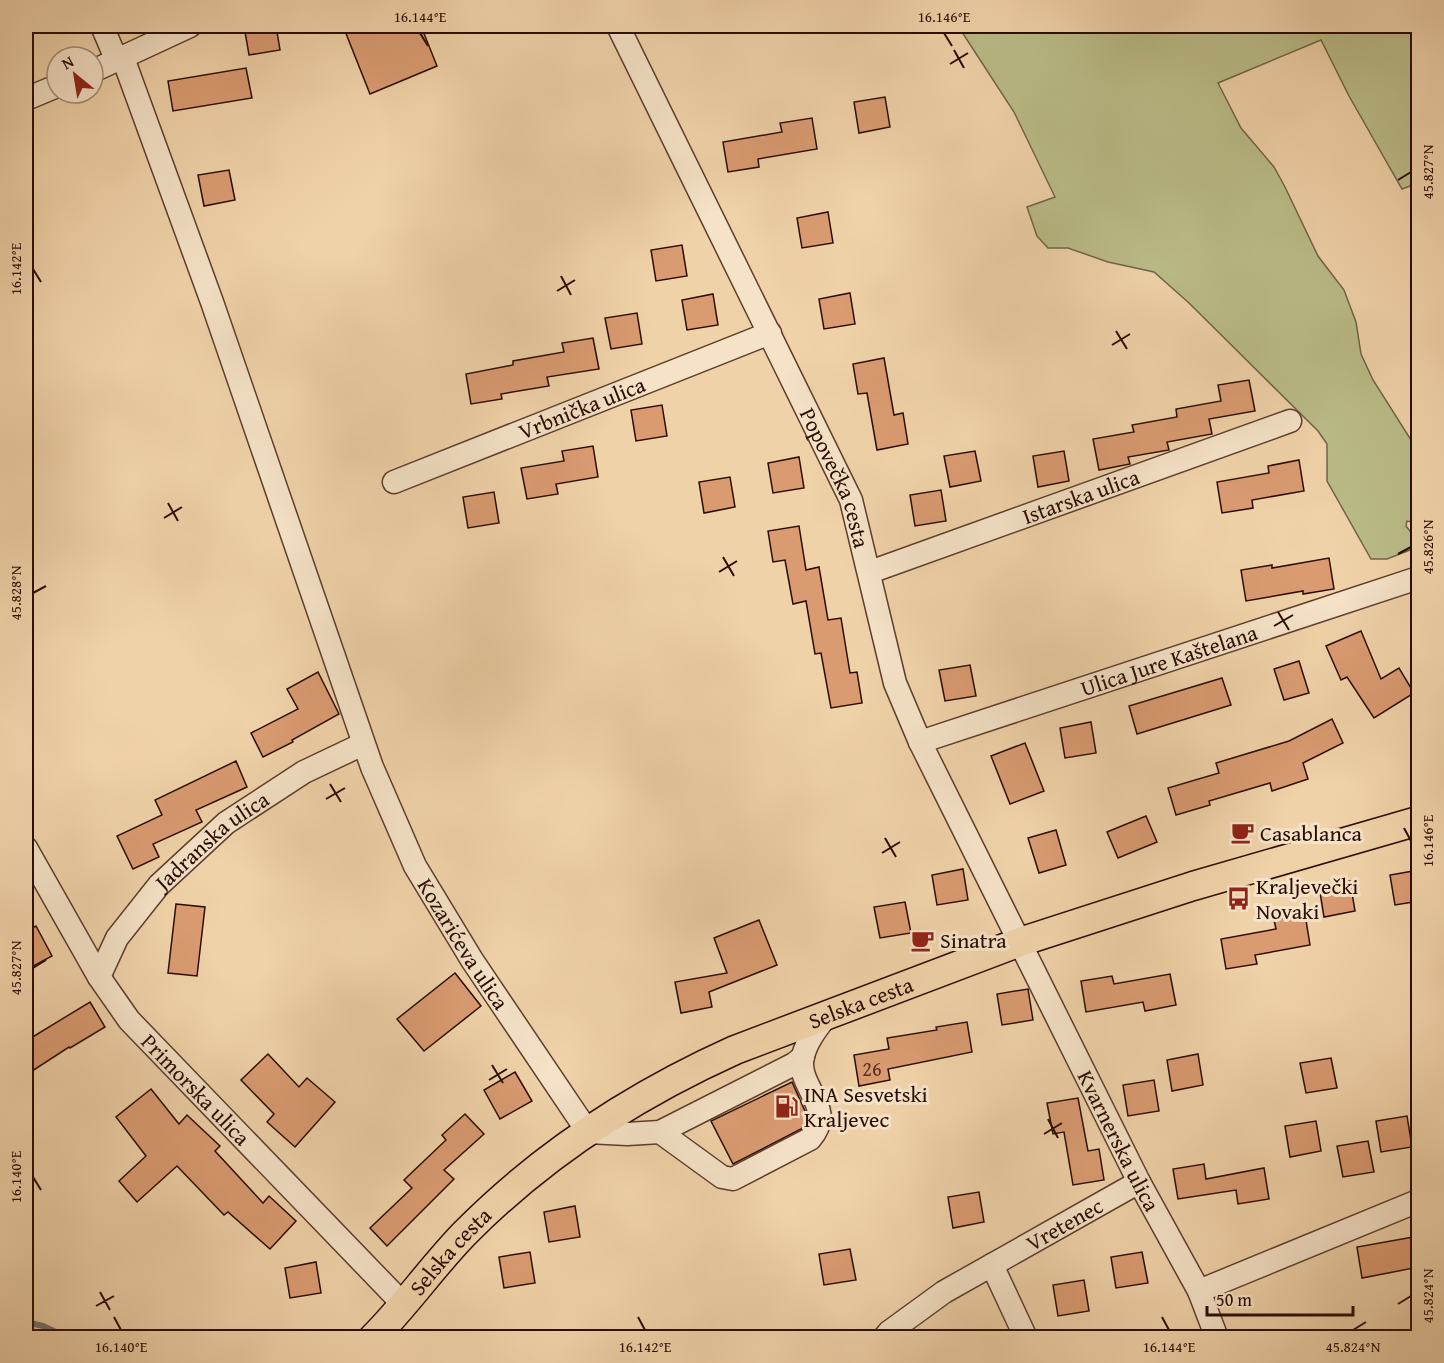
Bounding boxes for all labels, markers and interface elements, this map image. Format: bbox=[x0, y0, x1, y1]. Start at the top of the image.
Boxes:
text: 16.144°E bbox=[394, 6, 447, 27]
text: 16.146°E bbox=[918, 6, 971, 27]
north arrow bbox=[45, 45, 105, 105]
text: N bbox=[57, 49, 78, 75]
text: 45.827°N bbox=[1417, 144, 1438, 199]
text: 16.142°E bbox=[5, 242, 26, 295]
street label: Vrbnička ulica bbox=[514, 368, 651, 447]
street label: Popovečka cesta bbox=[792, 402, 878, 552]
street label: Istarska ulica bbox=[1018, 460, 1144, 532]
text: 45.826°N bbox=[1417, 519, 1438, 574]
text: 45.828°N bbox=[5, 565, 26, 620]
street label: Ulica Jure Kaštelana bbox=[1076, 616, 1262, 704]
street label: Jadranska ulica bbox=[145, 783, 276, 899]
text: 16.146°E bbox=[1417, 814, 1438, 867]
place label: Casablanca bbox=[1260, 817, 1363, 849]
cafe icon: Casablanca bbox=[1229, 820, 1255, 846]
place label: Kraljevečki Novaki bbox=[1256, 870, 1359, 927]
street label: Kozarićeva ulica bbox=[410, 872, 517, 1016]
bus stop icon: Kraljevečki Novaki bbox=[1225, 886, 1251, 912]
place label: Sinatra bbox=[940, 924, 1007, 956]
cafe icon: Sinatra bbox=[909, 927, 935, 953]
text: 45.827°N bbox=[5, 940, 26, 995]
street label: Selska cesta bbox=[804, 968, 918, 1037]
street label: Primorska ulica bbox=[134, 1026, 258, 1153]
house number: 26 bbox=[862, 1054, 882, 1083]
street label: Kvarnerska ulica bbox=[1070, 1065, 1168, 1218]
place label: INA Sesvetski Kraljevec bbox=[804, 1078, 928, 1135]
fuel station icon: INA Sesvetski Kraljevec bbox=[773, 1094, 799, 1120]
text: 16.140°E bbox=[5, 1150, 26, 1203]
street label: Vretenec bbox=[1020, 1189, 1109, 1259]
street label: Selska cesta bbox=[401, 1199, 499, 1302]
text: 45.824°N bbox=[1417, 1268, 1438, 1323]
scale bar bbox=[1207, 1279, 1352, 1317]
text: 50 m bbox=[1216, 1286, 1252, 1313]
text: 16.140°E bbox=[95, 1336, 148, 1357]
text: 16.142°E bbox=[619, 1336, 672, 1357]
text: 16.144°E bbox=[1143, 1336, 1196, 1357]
text: 45.824°N bbox=[1326, 1336, 1381, 1357]

